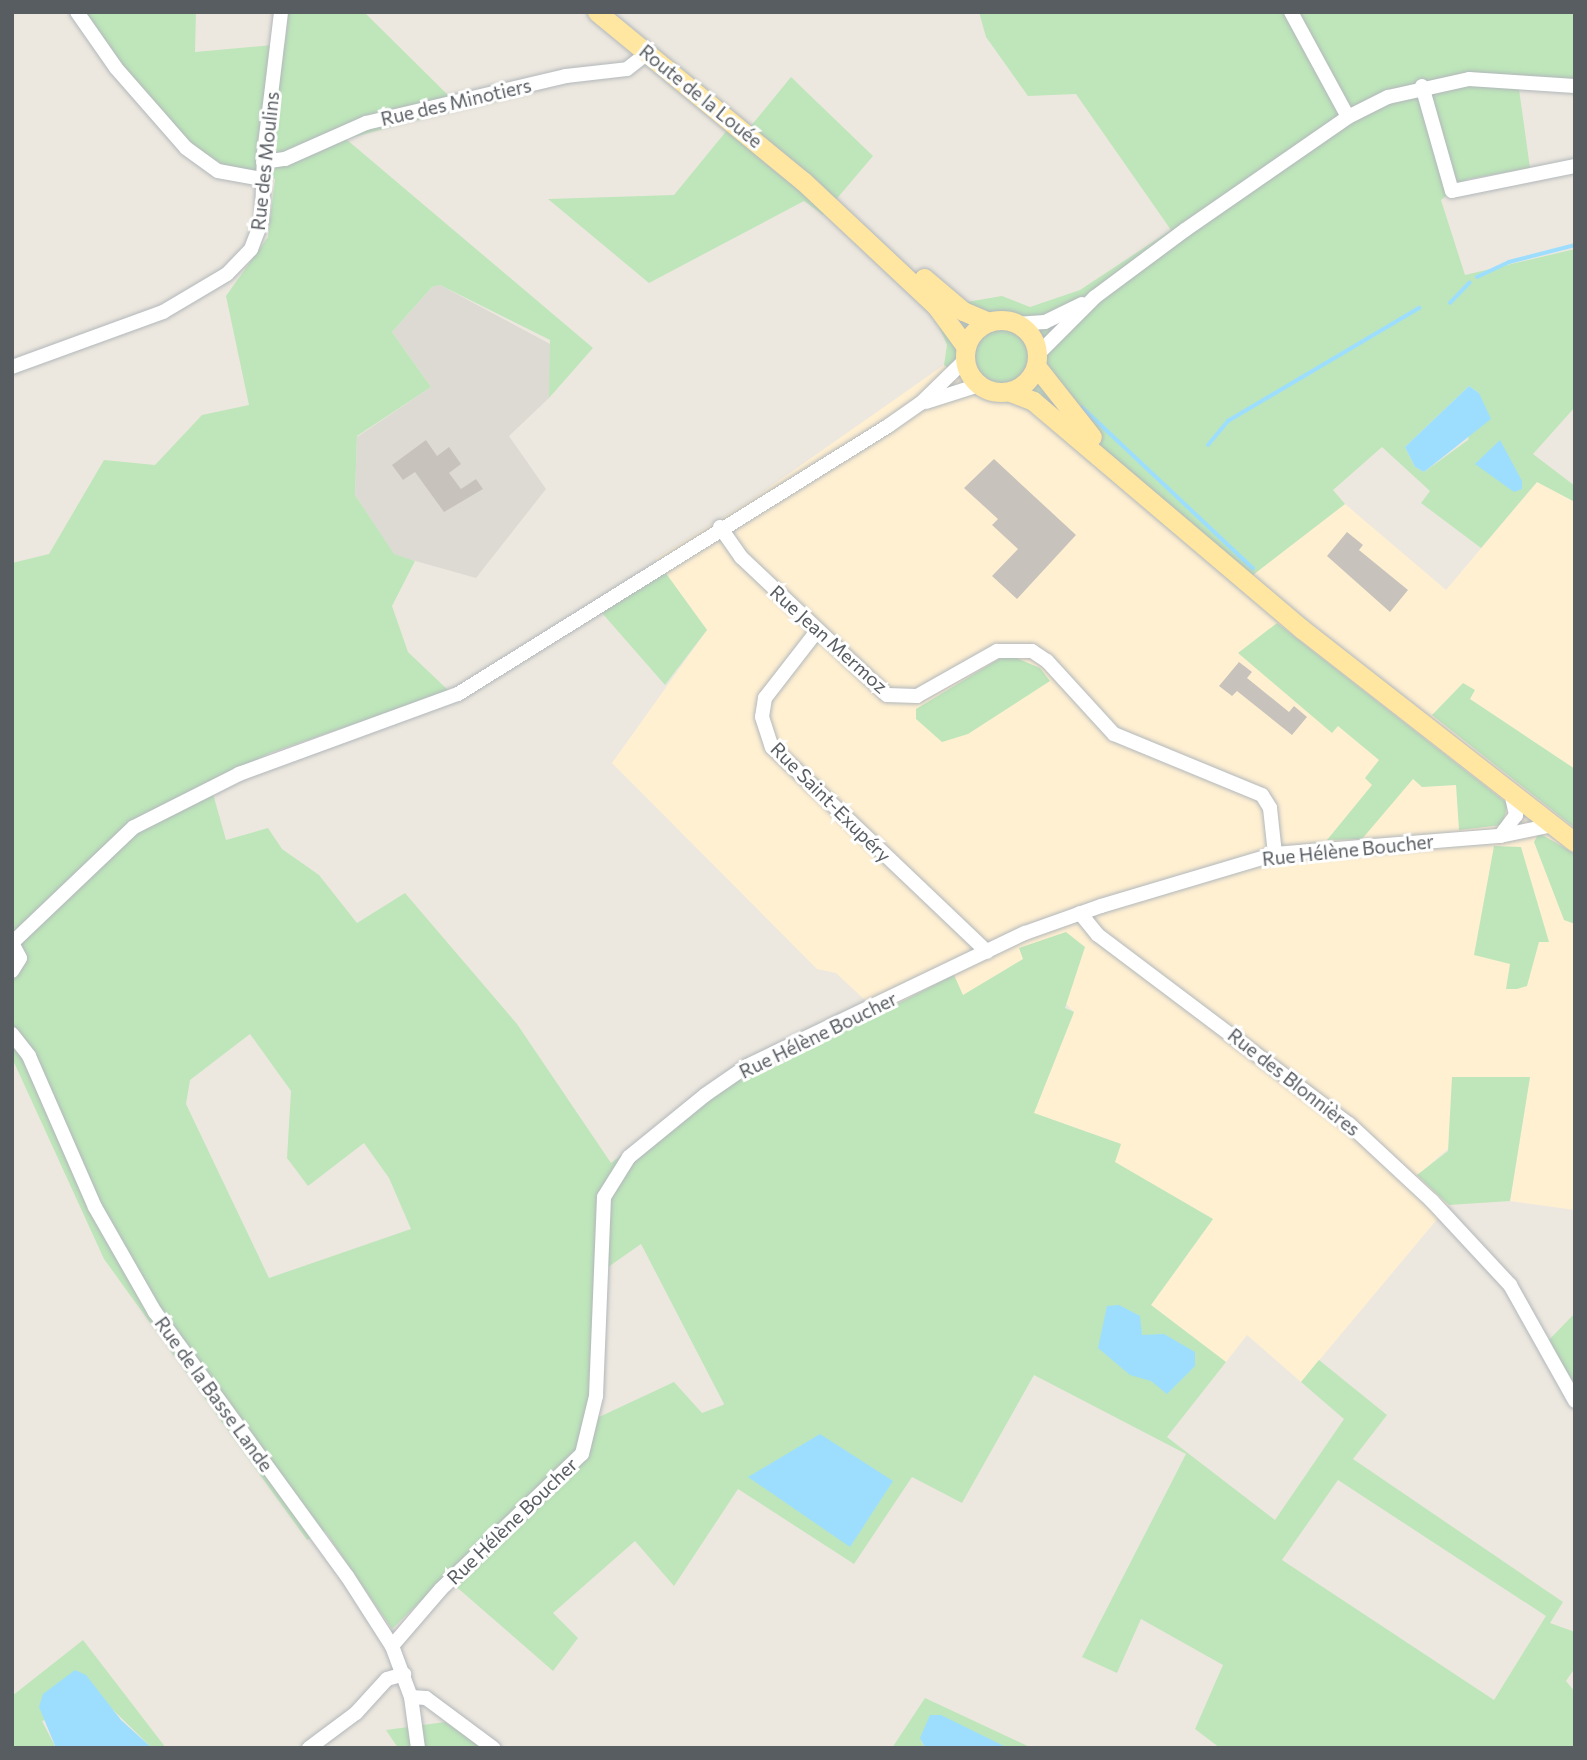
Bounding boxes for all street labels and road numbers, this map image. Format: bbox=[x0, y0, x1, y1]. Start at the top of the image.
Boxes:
street label: Route de la Louée bbox=[635, 40, 767, 152]
street label: Rue des Minotiers bbox=[378, 74, 534, 130]
street label: Rue des Moulins bbox=[246, 90, 284, 232]
street label: Rue Jean Mermoz bbox=[766, 580, 892, 698]
street label: Rue Saint-Exupéry bbox=[766, 737, 896, 867]
street label: Rue Hélène Boucher bbox=[1261, 830, 1435, 870]
street label: Rue Hélène Boucher bbox=[735, 987, 901, 1083]
street label: Rue des Blonnières bbox=[1223, 1023, 1365, 1141]
street label: Rue de la Basse Lande bbox=[150, 1312, 278, 1476]
street label: Rue Hélène Boucher bbox=[442, 1453, 582, 1589]

